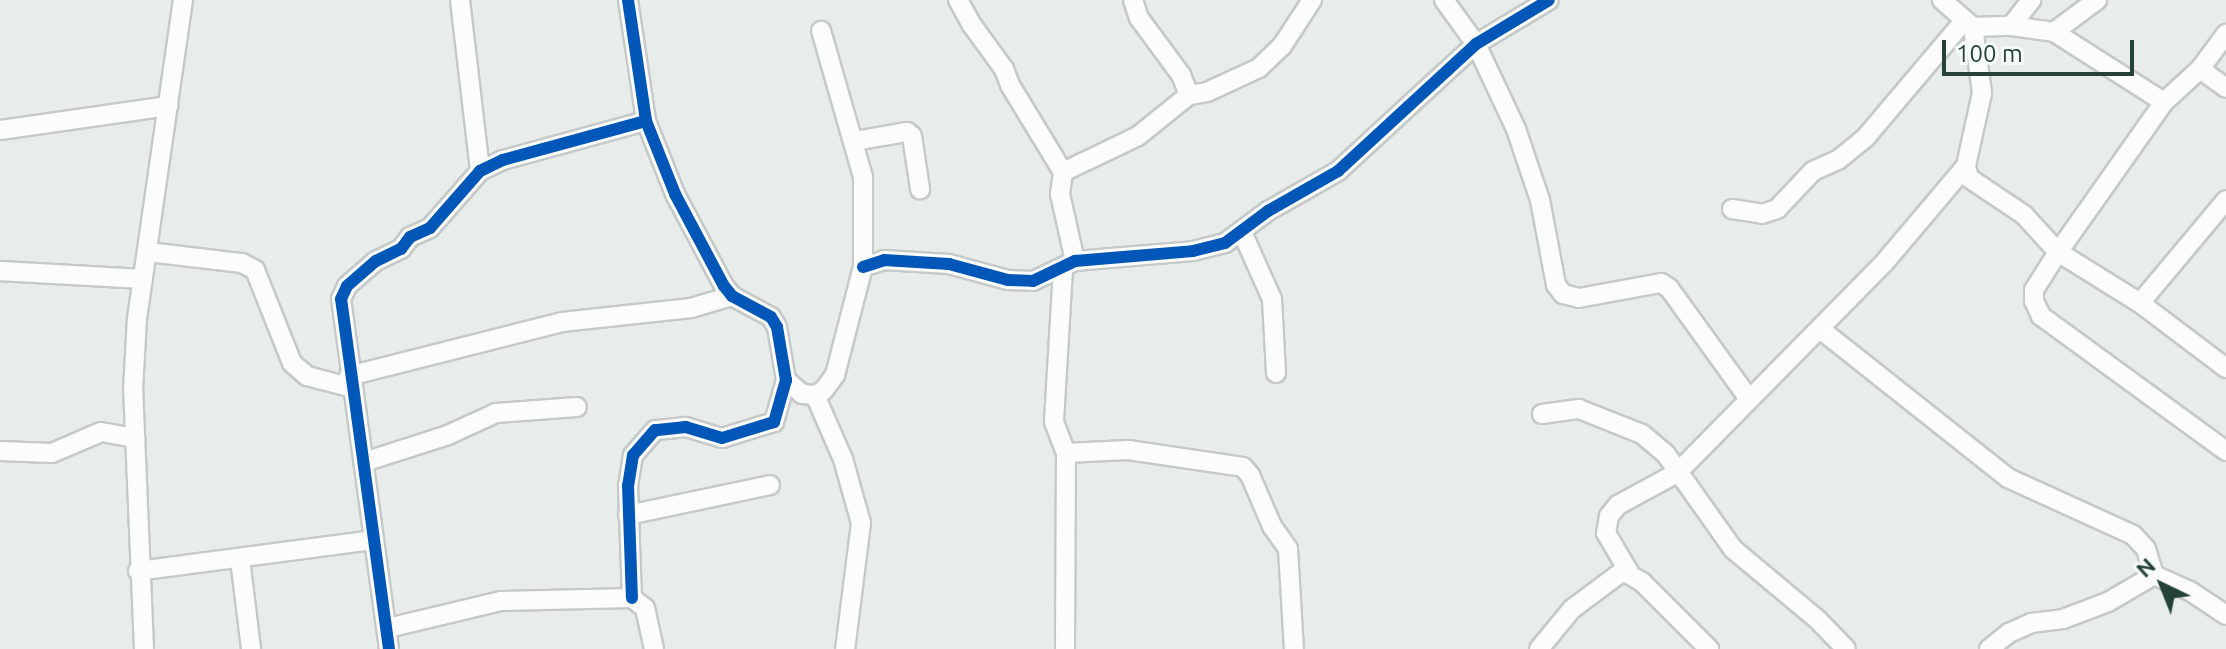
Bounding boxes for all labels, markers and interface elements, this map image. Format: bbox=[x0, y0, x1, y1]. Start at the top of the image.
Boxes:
scale bar bbox=[1946, 24, 2138, 74]
text: 100 m bbox=[1956, 40, 2023, 67]
north arrow bbox=[2122, 545, 2202, 625]
text: N bbox=[2131, 552, 2160, 582]

